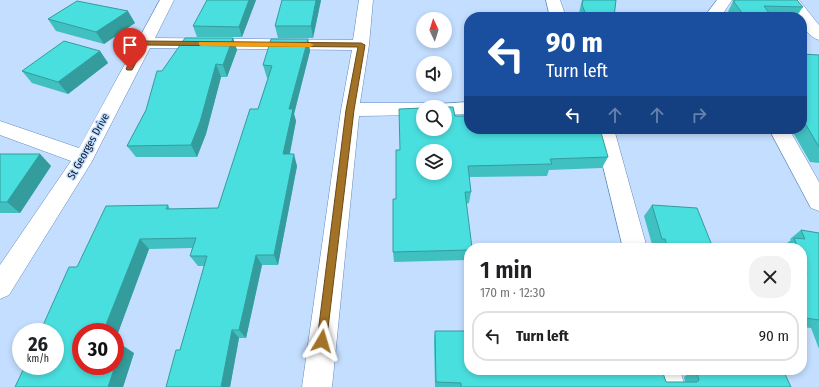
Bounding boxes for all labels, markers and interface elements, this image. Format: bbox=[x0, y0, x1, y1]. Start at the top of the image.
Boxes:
north arrow bbox=[416, 12, 452, 48]
map controls bbox=[416, 12, 452, 180]
text: 90 m bbox=[546, 26, 603, 59]
pin bbox=[113, 28, 147, 69]
icon: left bbox=[480, 28, 532, 80]
icon: arrive bbox=[119, 34, 141, 56]
button: sound bbox=[416, 56, 452, 92]
text: Turn left bbox=[546, 60, 608, 82]
button: search bbox=[416, 100, 452, 136]
icon: left bbox=[562, 104, 584, 126]
icon: ahead bbox=[604, 104, 626, 126]
icon: ahead bbox=[646, 104, 668, 126]
icon: right bbox=[688, 104, 710, 126]
street label: St Georges Drive bbox=[65, 111, 112, 182]
button: layers bbox=[416, 144, 452, 180]
text: 1 min bbox=[480, 256, 532, 284]
button: close bbox=[749, 256, 791, 298]
text: 170 m · 12:30 bbox=[480, 285, 545, 300]
position arrow bbox=[301, 320, 343, 362]
speed limit sign: 30 bbox=[72, 323, 124, 375]
icon: left bbox=[482, 325, 504, 347]
text: Turn left bbox=[516, 327, 569, 345]
text: 90 m bbox=[759, 327, 789, 345]
text: 26 bbox=[28, 332, 48, 356]
text: km/h bbox=[27, 353, 49, 365]

